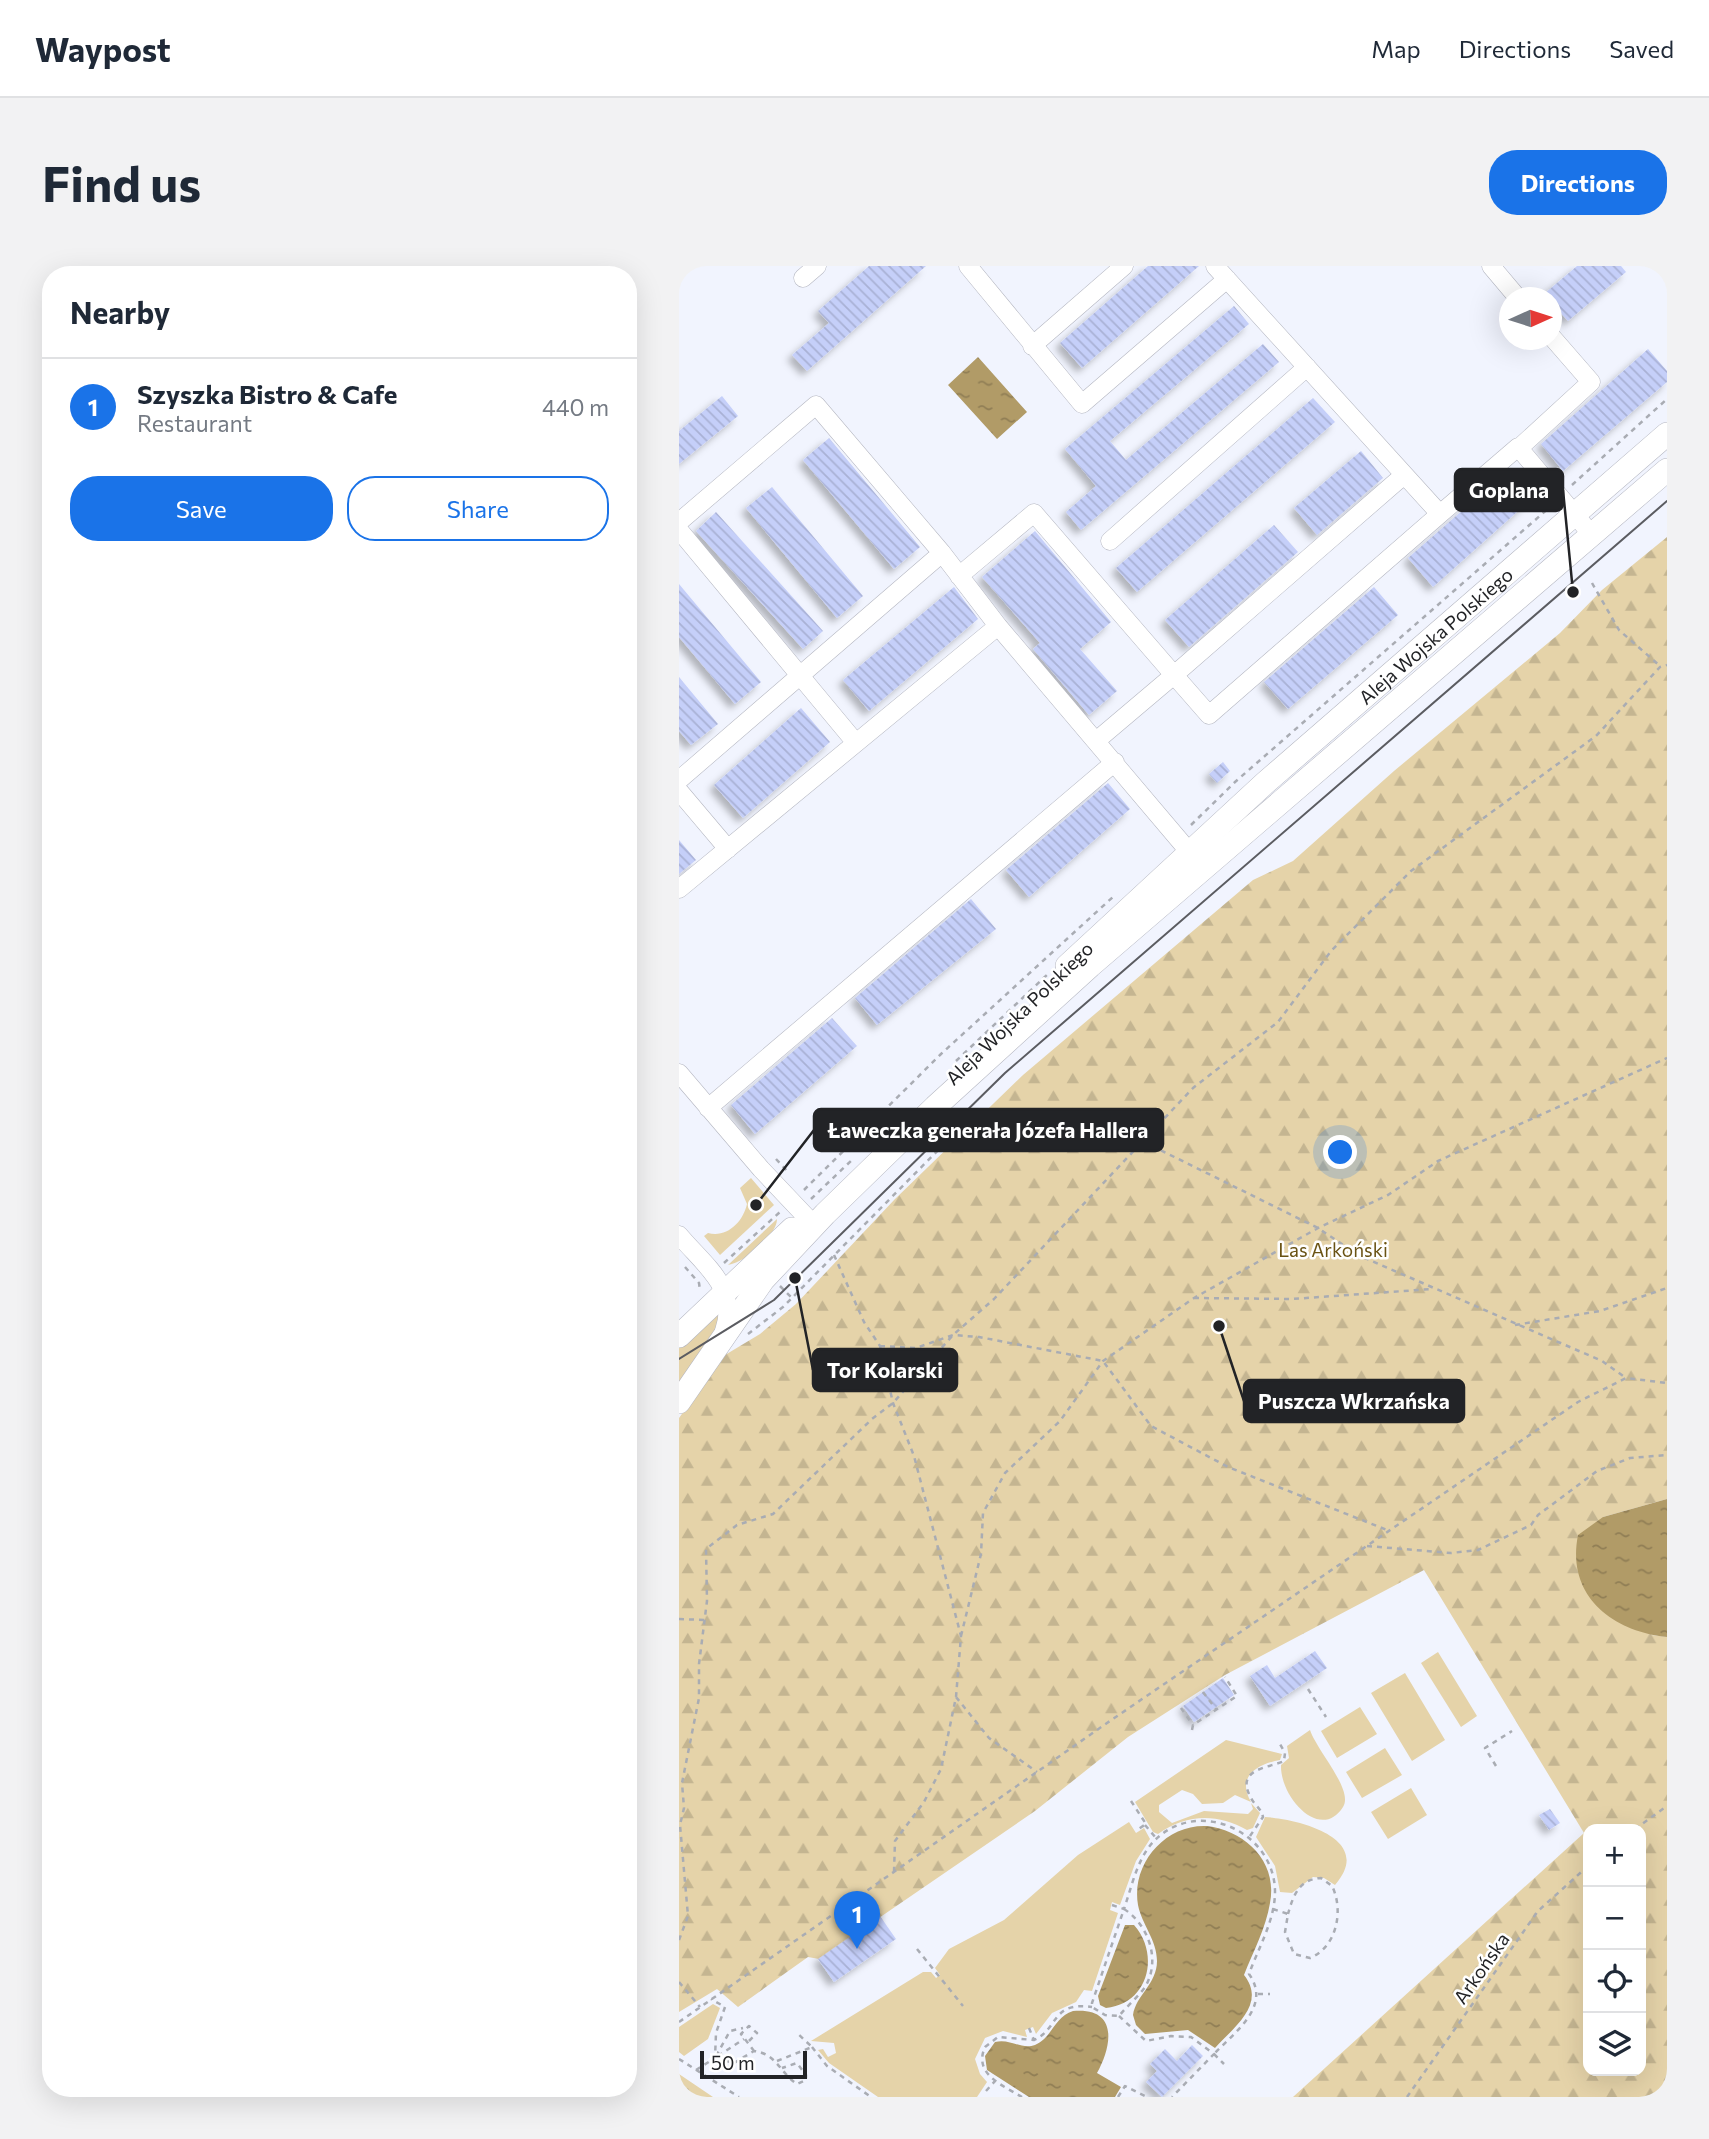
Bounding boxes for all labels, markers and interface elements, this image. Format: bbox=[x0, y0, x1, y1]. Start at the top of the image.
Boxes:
text: Waypost bbox=[35, 28, 171, 69]
text: Map bbox=[1371, 34, 1421, 63]
text: Directions bbox=[1459, 34, 1571, 63]
text: Saved bbox=[1609, 34, 1674, 63]
button: Directions bbox=[1489, 150, 1667, 215]
text: Find us bbox=[42, 152, 201, 212]
north arrow bbox=[1499, 287, 1562, 350]
text: Nearby bbox=[70, 293, 170, 330]
text: Szyszka Bistro & Cafe bbox=[137, 378, 398, 409]
text: 1 bbox=[88, 393, 98, 421]
text: 440 m bbox=[542, 393, 609, 421]
text: Restaurant bbox=[137, 409, 252, 437]
callout: Goplana bbox=[1455, 469, 1563, 511]
button: Save bbox=[70, 476, 333, 541]
button: Share bbox=[347, 476, 609, 541]
text: Goplana bbox=[1469, 477, 1549, 502]
street label: Aleja Wojska Polskiego bbox=[1353, 562, 1517, 708]
street label: Aleja Wojska Polskiego bbox=[940, 937, 1098, 1089]
callout: Ławeczka generała Józefa Hallera bbox=[814, 1109, 1163, 1151]
text: Ławeczka generała Józefa Hallera bbox=[827, 1117, 1148, 1142]
your location bbox=[1323, 1135, 1357, 1169]
park label: Las Arkoński bbox=[1278, 1238, 1388, 1261]
callout: Tor Kolarski bbox=[813, 1349, 957, 1391]
text: Tor Kolarski bbox=[827, 1357, 943, 1382]
callout: Puszcza Wkrzańska bbox=[1244, 1380, 1464, 1422]
text: Puszcza Wkrzańska bbox=[1258, 1388, 1450, 1413]
map controls bbox=[1583, 1824, 1646, 2076]
button: + bbox=[1583, 1824, 1646, 1887]
button: − bbox=[1583, 1887, 1646, 1950]
pin: 1 bbox=[834, 1891, 880, 1949]
street label: Arkońska bbox=[1448, 1928, 1514, 2008]
button: locate bbox=[1583, 1950, 1646, 2013]
button: layers bbox=[1583, 2013, 1646, 2076]
scale bar bbox=[700, 2048, 807, 2080]
text: 50 m bbox=[711, 2051, 755, 2074]

